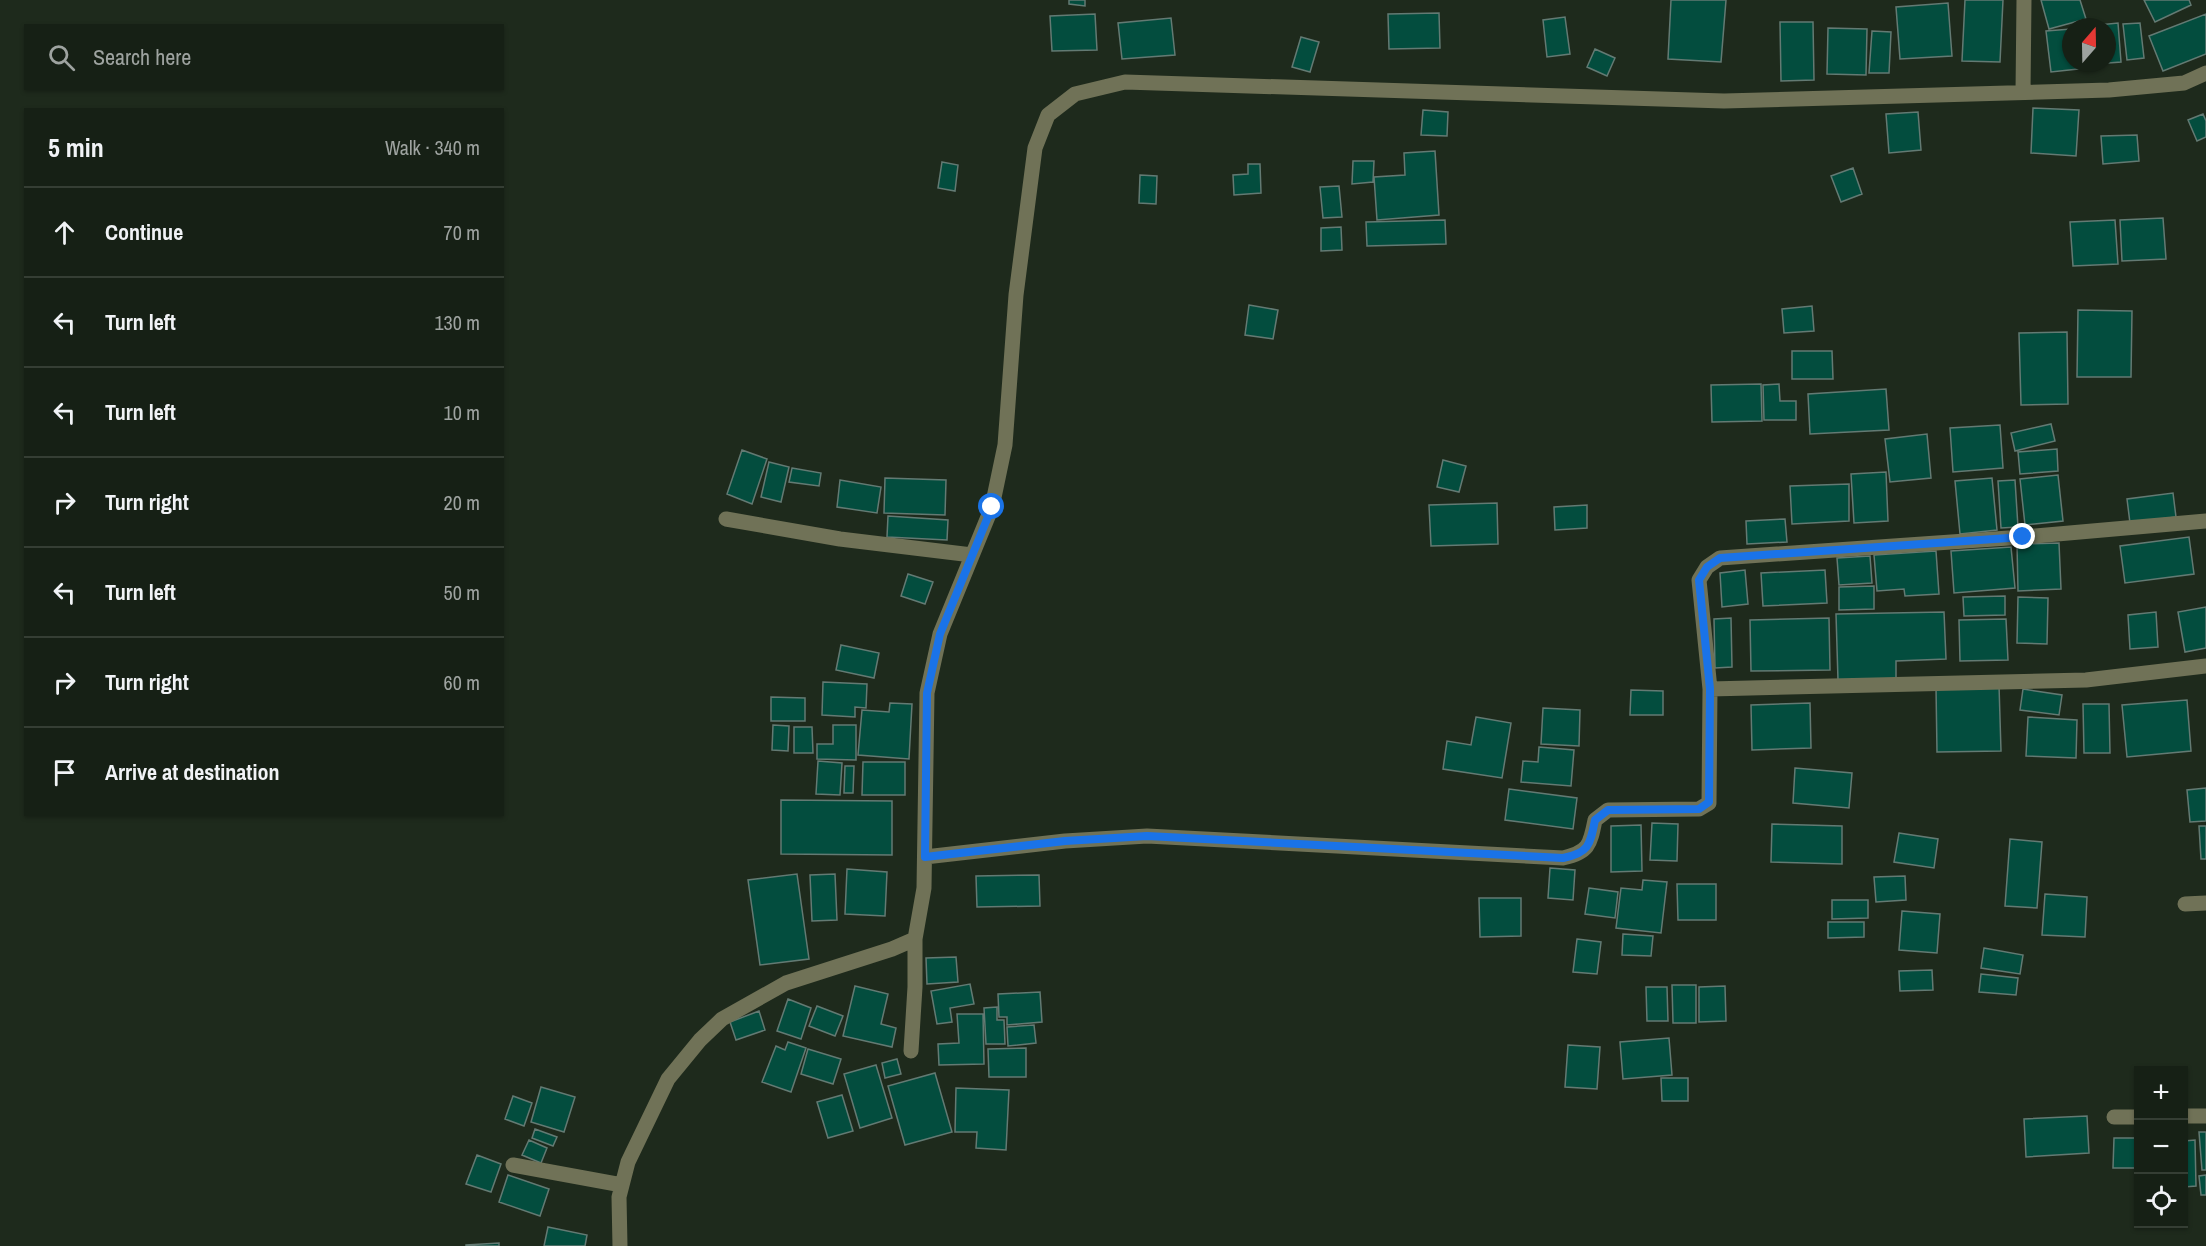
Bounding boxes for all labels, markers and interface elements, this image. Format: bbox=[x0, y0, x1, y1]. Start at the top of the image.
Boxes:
north arrow bbox=[2062, 18, 2116, 72]
search box bbox=[24, 24, 504, 90]
icon: search bbox=[45, 41, 78, 74]
text: Search here bbox=[93, 42, 191, 72]
text: 5 min bbox=[48, 130, 104, 165]
text: Walk · 340 m bbox=[385, 134, 480, 161]
icon: ahead bbox=[48, 216, 81, 249]
text: Continue bbox=[105, 217, 183, 247]
text: 70 m bbox=[444, 219, 480, 246]
icon: left bbox=[48, 306, 81, 339]
text: Turn left bbox=[105, 307, 176, 337]
text: 130 m bbox=[434, 309, 480, 336]
icon: left bbox=[48, 396, 81, 429]
text: Turn left bbox=[105, 397, 176, 427]
text: 10 m bbox=[444, 399, 480, 426]
icon: right bbox=[48, 486, 81, 519]
text: Turn right bbox=[105, 487, 189, 517]
text: 20 m bbox=[444, 489, 480, 516]
route start bbox=[978, 493, 1004, 519]
route end bbox=[2009, 523, 2035, 549]
icon: left bbox=[48, 576, 81, 609]
text: Turn left bbox=[105, 577, 176, 607]
text: 50 m bbox=[444, 579, 480, 606]
icon: right bbox=[48, 666, 81, 699]
text: Turn right bbox=[105, 667, 189, 697]
text: 60 m bbox=[444, 669, 480, 696]
icon: arrive bbox=[48, 756, 81, 789]
text: Arrive at destination bbox=[105, 757, 279, 787]
map controls bbox=[2134, 1066, 2188, 1228]
button: + bbox=[2134, 1066, 2188, 1120]
button: − bbox=[2134, 1120, 2188, 1174]
button: locate bbox=[2134, 1174, 2188, 1228]

